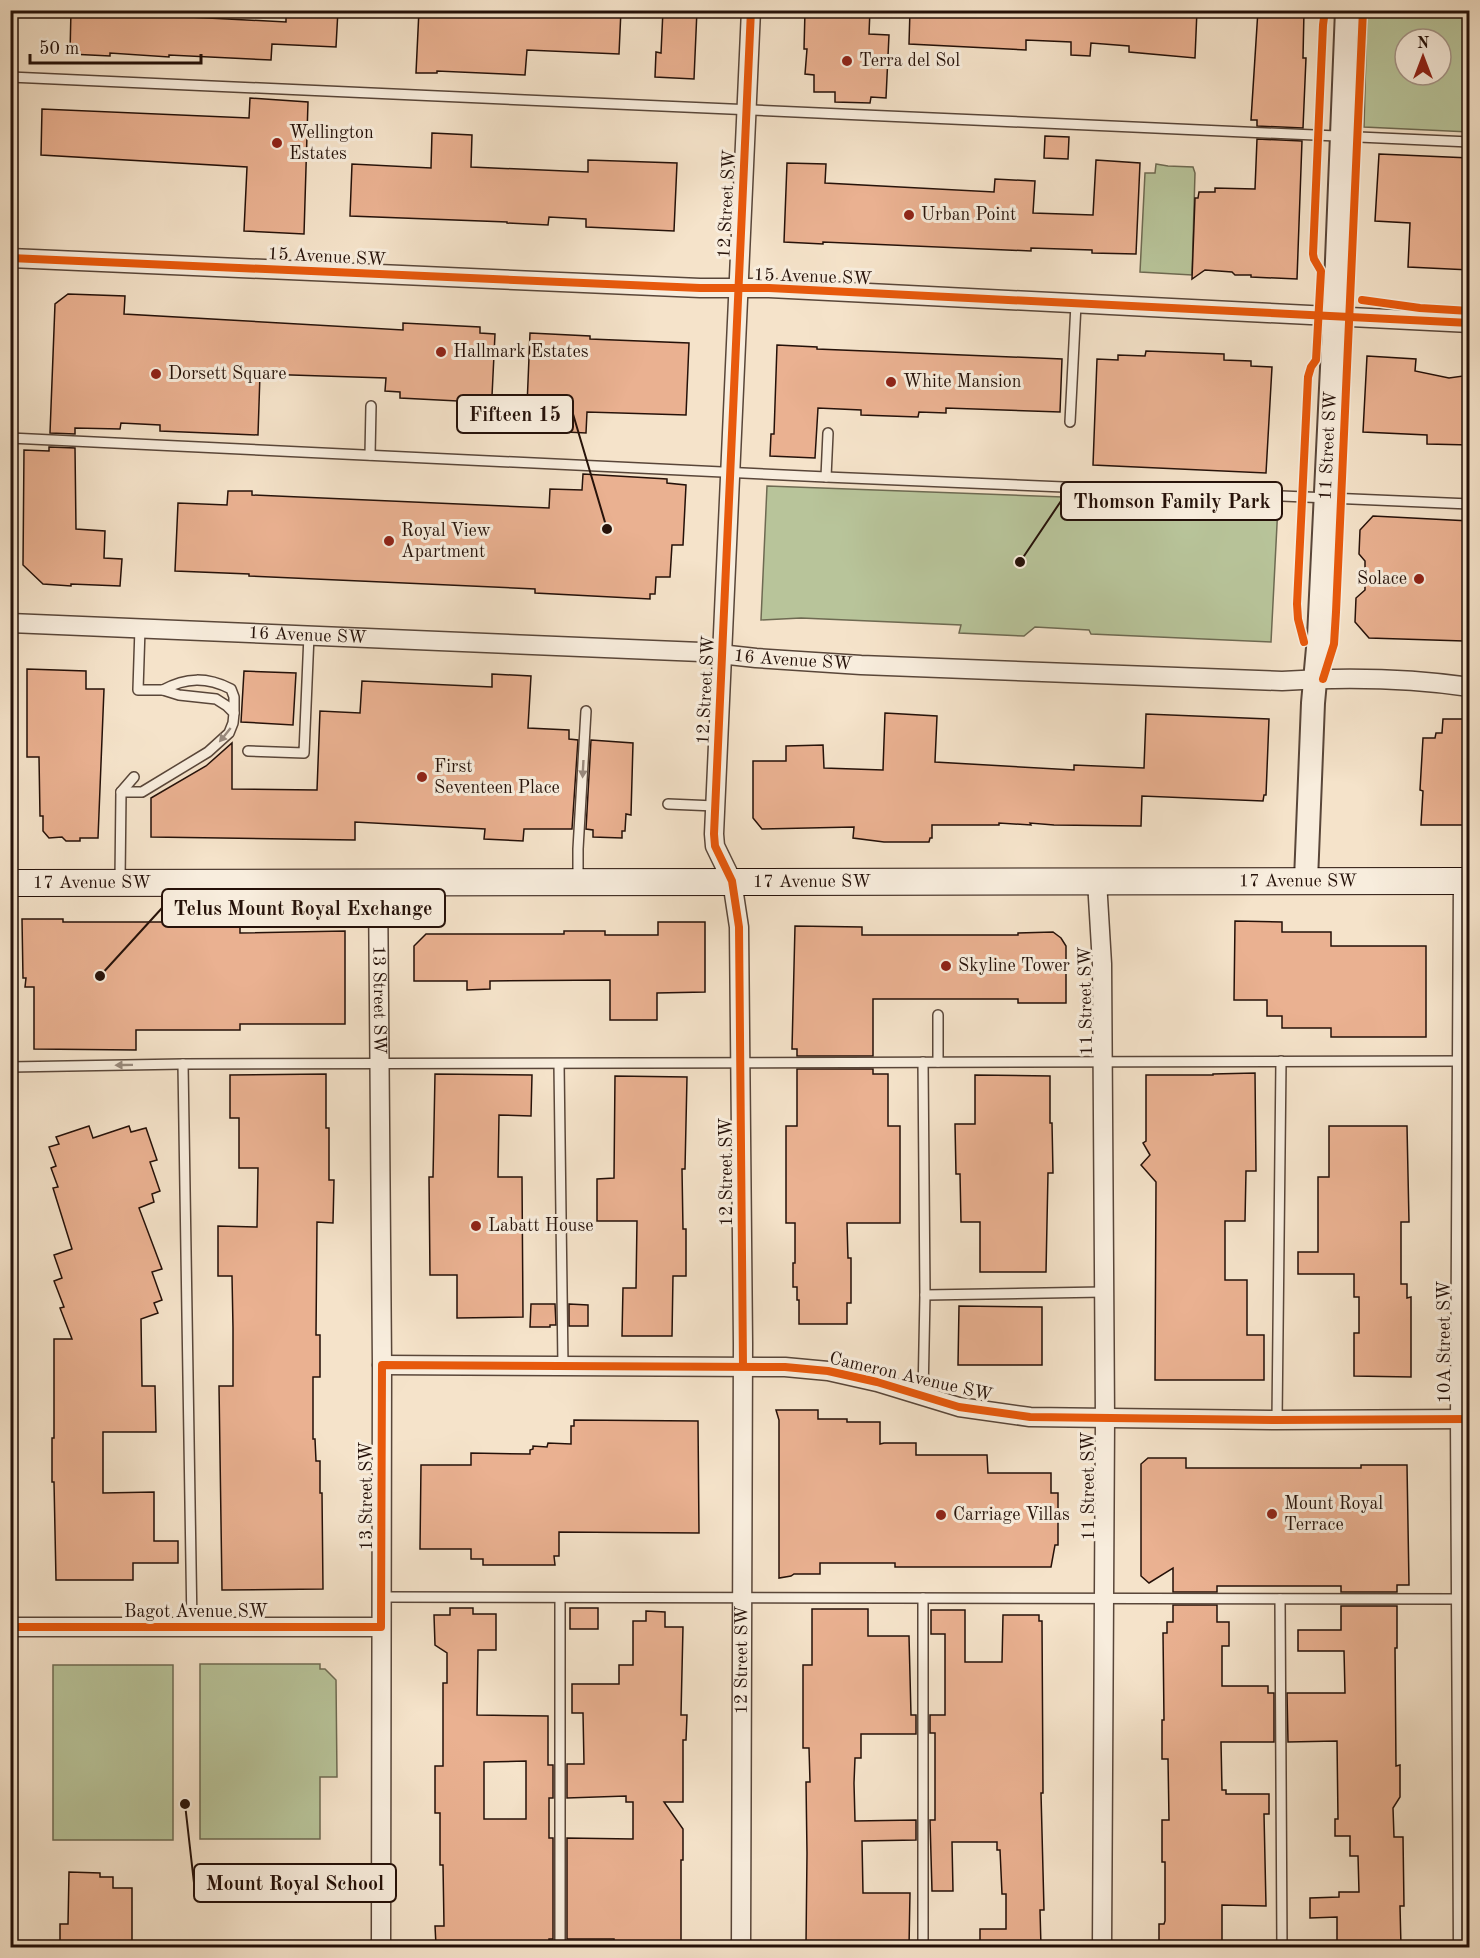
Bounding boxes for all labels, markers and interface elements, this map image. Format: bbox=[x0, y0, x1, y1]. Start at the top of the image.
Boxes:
scale bar bbox=[30, 27, 201, 65]
north arrow bbox=[1393, 27, 1453, 87]
text: N bbox=[1417, 36, 1430, 52]
text: 50 m bbox=[39, 40, 79, 58]
place label: Terra del Sol bbox=[859, 52, 960, 70]
marker: Terra del Sol bbox=[840, 54, 854, 68]
place label: Wellington Estates bbox=[289, 124, 374, 163]
marker: Wellington Estates bbox=[270, 136, 284, 150]
street label: 12 Street SW bbox=[715, 149, 739, 259]
place label: Urban Point bbox=[921, 206, 1016, 224]
marker: Urban Point bbox=[902, 208, 916, 222]
street label: 15 Avenue SW bbox=[267, 245, 387, 269]
street label: 15 Avenue SW bbox=[753, 266, 873, 288]
place label: Hallmark Estates bbox=[453, 343, 589, 361]
marker: Hallmark Estates bbox=[434, 345, 448, 359]
place label: Dorsett Square bbox=[168, 365, 286, 383]
marker: Dorsett Square bbox=[149, 367, 163, 381]
place label: White Mansion bbox=[903, 373, 1022, 391]
marker: White Mansion bbox=[884, 375, 898, 389]
street label: 11 Street SW bbox=[1317, 391, 1340, 501]
callout: Fifteen 15 bbox=[457, 395, 573, 433]
text: Fifteen 15 bbox=[469, 405, 561, 426]
callout: Thomson Family Park bbox=[1061, 482, 1282, 520]
text: Thomson Family Park bbox=[1073, 493, 1271, 513]
place label: Royal View Apartment bbox=[401, 522, 491, 561]
marker: Royal View Apartment bbox=[382, 534, 396, 548]
place label: Solace bbox=[1357, 570, 1407, 588]
marker: Solace bbox=[1412, 572, 1426, 586]
street label: 16 Avenue SW bbox=[248, 624, 367, 647]
street label: 12 Street SW bbox=[694, 635, 718, 745]
street label: 16 Avenue SW bbox=[733, 647, 853, 673]
one-way arrow bbox=[219, 727, 232, 743]
place label: First Seventeen Place bbox=[434, 758, 560, 797]
one-way arrow bbox=[578, 760, 588, 779]
marker: First Seventeen Place bbox=[415, 770, 429, 784]
street label: 17 Avenue SW bbox=[1239, 872, 1357, 890]
street label: 17 Avenue SW bbox=[753, 873, 871, 891]
street label: 17 Avenue SW bbox=[33, 874, 151, 892]
callout: Telus Mount Royal Exchange bbox=[162, 889, 445, 927]
text: Telus Mount Royal Exchange bbox=[174, 900, 432, 920]
street label: 13 Street SW bbox=[370, 945, 388, 1055]
street label: 11 Street SW bbox=[1076, 946, 1096, 1056]
place label: Skyline Tower bbox=[958, 957, 1070, 975]
marker: Skyline Tower bbox=[939, 959, 953, 973]
one-way arrow bbox=[115, 1061, 134, 1070]
street label: 12 Street SW bbox=[718, 1117, 736, 1227]
place label: Labatt House bbox=[488, 1217, 594, 1235]
marker: Labatt House bbox=[469, 1219, 483, 1233]
street label: 10A Street SW bbox=[1436, 1281, 1454, 1403]
street label: Cameron Avenue SW bbox=[828, 1349, 994, 1405]
street label: 11 Street SW bbox=[1080, 1431, 1098, 1541]
street label: 13 Street SW bbox=[358, 1441, 376, 1551]
place label: Mount Royal Terrace bbox=[1284, 1495, 1383, 1534]
place label: Carriage Villas bbox=[953, 1506, 1070, 1524]
marker: Mount Royal Terrace bbox=[1265, 1507, 1279, 1521]
marker: Carriage Villas bbox=[934, 1508, 948, 1522]
street label: Bagot Avenue SW bbox=[124, 1603, 268, 1621]
street label: 12 Street SW bbox=[733, 1605, 751, 1715]
callout: Mount Royal School bbox=[194, 1864, 396, 1902]
text: Mount Royal School bbox=[206, 1875, 384, 1895]

